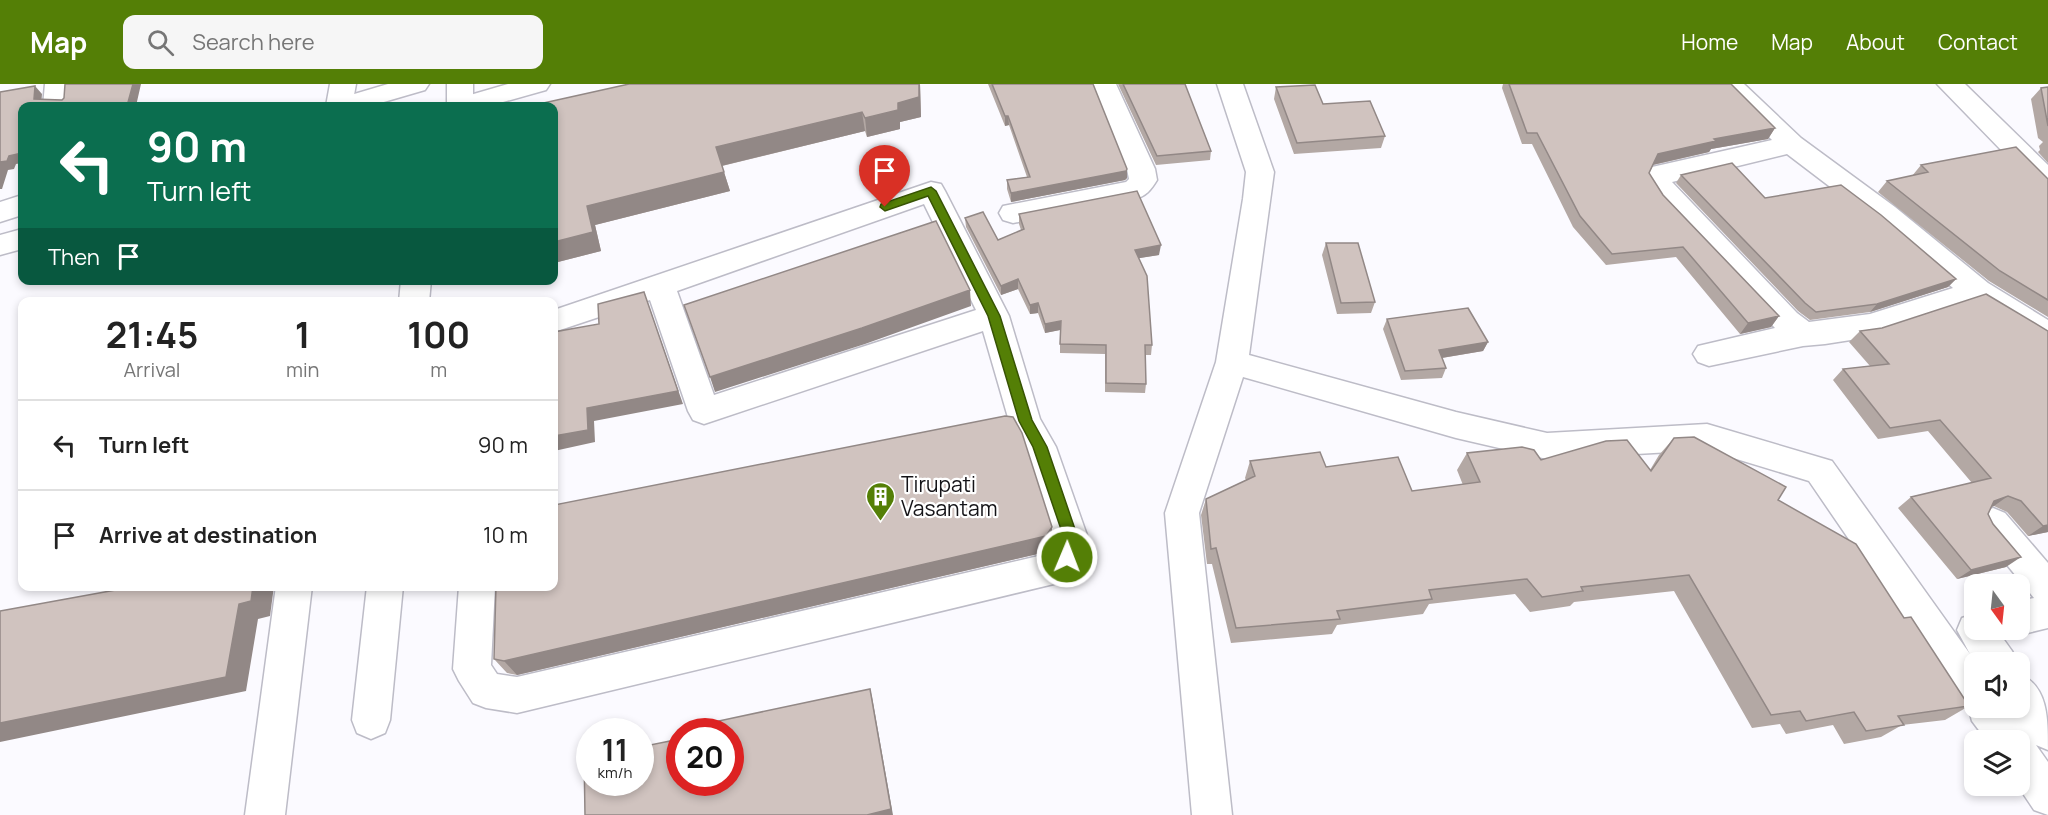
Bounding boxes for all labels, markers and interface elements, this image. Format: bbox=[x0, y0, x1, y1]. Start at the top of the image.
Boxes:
search box bbox=[123, 15, 543, 69]
text: Map bbox=[30, 23, 87, 61]
icon: search bbox=[144, 26, 177, 59]
text: Search here bbox=[192, 27, 315, 57]
text: Home bbox=[1681, 28, 1738, 56]
text: Map bbox=[1771, 28, 1813, 56]
text: About bbox=[1846, 28, 1905, 56]
text: Contact bbox=[1938, 28, 2018, 56]
text: 90 m bbox=[147, 117, 247, 175]
icon: left bbox=[48, 126, 126, 204]
pin bbox=[859, 145, 910, 207]
icon: arrive bbox=[868, 154, 901, 187]
text: Turn left bbox=[147, 172, 251, 209]
icon: arrive bbox=[112, 240, 145, 273]
text: Then bbox=[48, 242, 100, 272]
text: 21:45 bbox=[106, 310, 198, 359]
text: 1 bbox=[295, 310, 311, 359]
text: 100 bbox=[407, 310, 470, 359]
text: Arrival bbox=[123, 356, 181, 383]
text: min bbox=[286, 356, 319, 383]
text: m bbox=[430, 356, 447, 383]
icon: left bbox=[48, 429, 81, 462]
text: Turn left bbox=[99, 430, 189, 460]
text: 90 m bbox=[478, 430, 528, 460]
place label: Tirupati Vasantam bbox=[901, 470, 997, 522]
building icon: Tirupati Vasantam bbox=[864, 480, 896, 522]
icon: arrive bbox=[48, 519, 81, 552]
text: Arrive at destination bbox=[99, 520, 317, 550]
text: 10 m bbox=[483, 520, 528, 550]
position arrow bbox=[1035, 525, 1099, 589]
north arrow bbox=[1964, 574, 2030, 640]
map controls bbox=[1964, 574, 2030, 796]
button: sound bbox=[1964, 652, 2030, 718]
speed limit sign: 20 bbox=[666, 718, 744, 796]
text: 11 bbox=[602, 729, 628, 770]
button: layers bbox=[1964, 730, 2030, 796]
text: km/h bbox=[598, 762, 632, 783]

